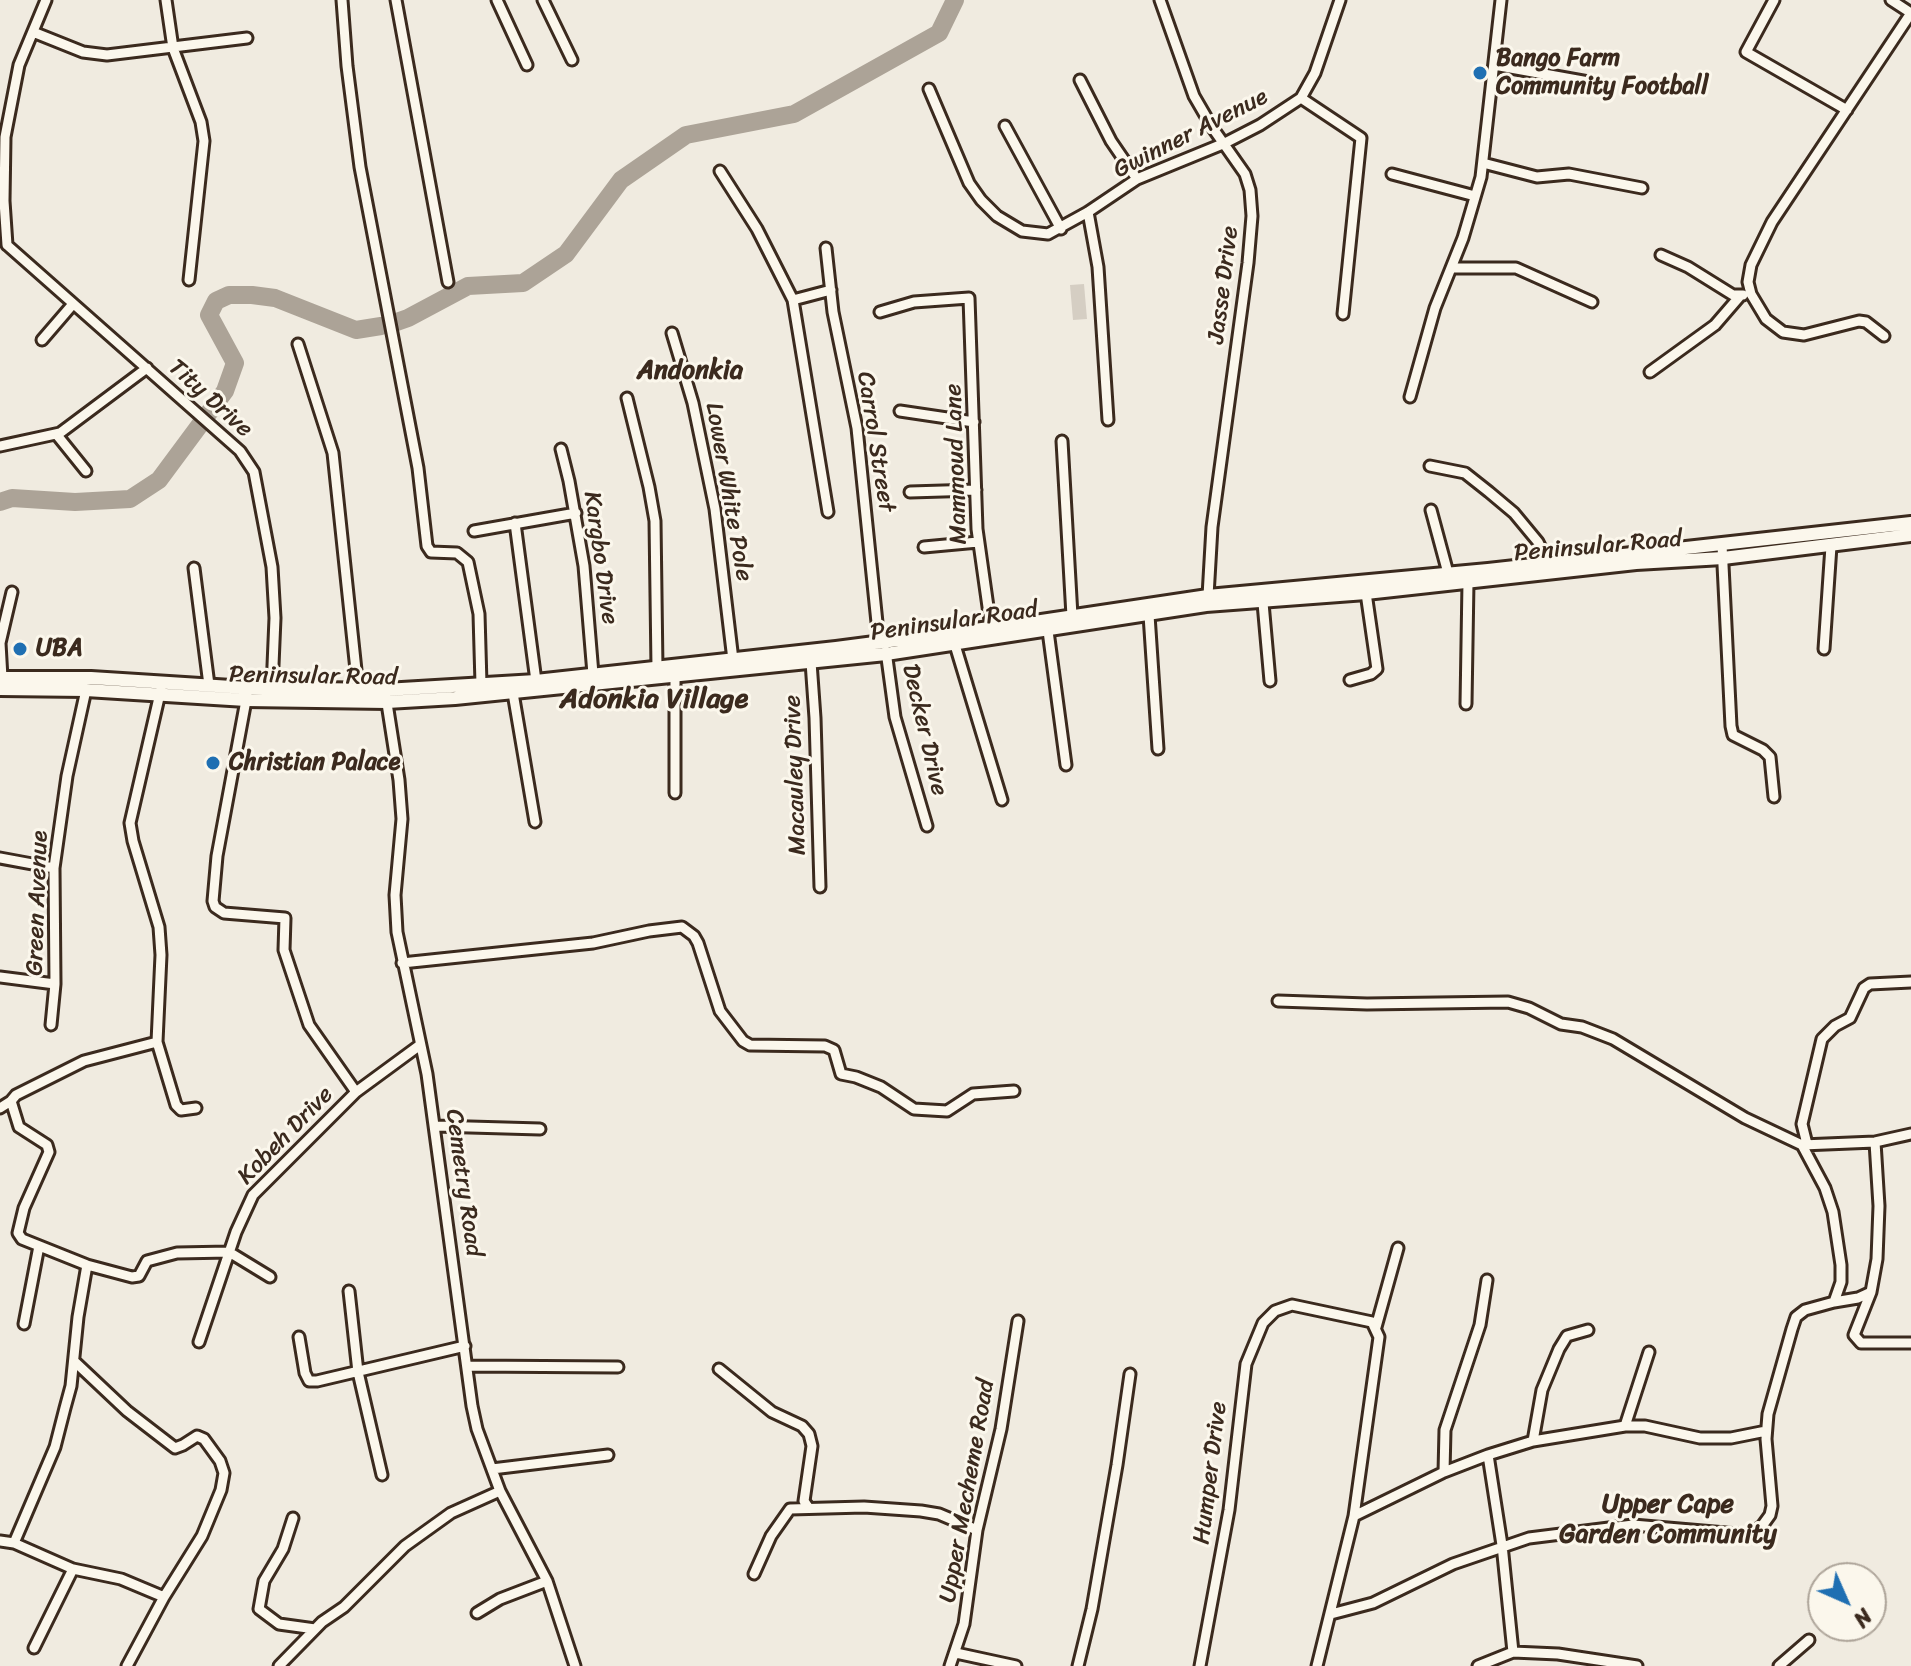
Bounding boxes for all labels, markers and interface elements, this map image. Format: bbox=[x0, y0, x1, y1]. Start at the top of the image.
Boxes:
place label: Bango Farm Community Football bbox=[1496, 45, 1708, 101]
marker: Bango Farm Community Football bbox=[1471, 64, 1489, 82]
street label: Gwinner Avenue bbox=[1109, 83, 1273, 185]
street label: Jasse Drive bbox=[1203, 225, 1245, 345]
street label: Tity Drive bbox=[162, 354, 258, 444]
district label: Andonkia bbox=[637, 355, 743, 387]
street label: Carrol Street bbox=[850, 370, 900, 514]
street label: Mammoud Lane bbox=[940, 383, 974, 545]
street label: Lower White Pole bbox=[698, 400, 758, 584]
street label: Kargbo Drive bbox=[576, 490, 624, 626]
street label: Peninsular Road bbox=[1513, 525, 1683, 569]
street label: Peninsular Road bbox=[869, 596, 1039, 648]
place label: UBA bbox=[36, 635, 83, 663]
marker: UBA bbox=[11, 640, 29, 658]
street label: Peninsular Road bbox=[228, 661, 398, 693]
street label: Decker Drive bbox=[895, 661, 953, 799]
district label: Adonkia Village bbox=[560, 683, 748, 717]
street label: Macauley Drive bbox=[779, 694, 813, 856]
place label: Christian Palace bbox=[229, 749, 400, 777]
marker: Christian Palace bbox=[204, 754, 222, 772]
street label: Green Avenue bbox=[21, 830, 55, 976]
street label: Kobeh Drive bbox=[232, 1081, 340, 1191]
street label: Cemetry Road bbox=[438, 1107, 488, 1259]
street label: Upper Mecheme Road bbox=[934, 1377, 1002, 1605]
street label: Humper Drive bbox=[1188, 1400, 1234, 1546]
district label: Upper Cape Garden Community bbox=[1559, 1489, 1777, 1550]
north arrow bbox=[1807, 1562, 1887, 1642]
text: N bbox=[1844, 1599, 1882, 1637]

